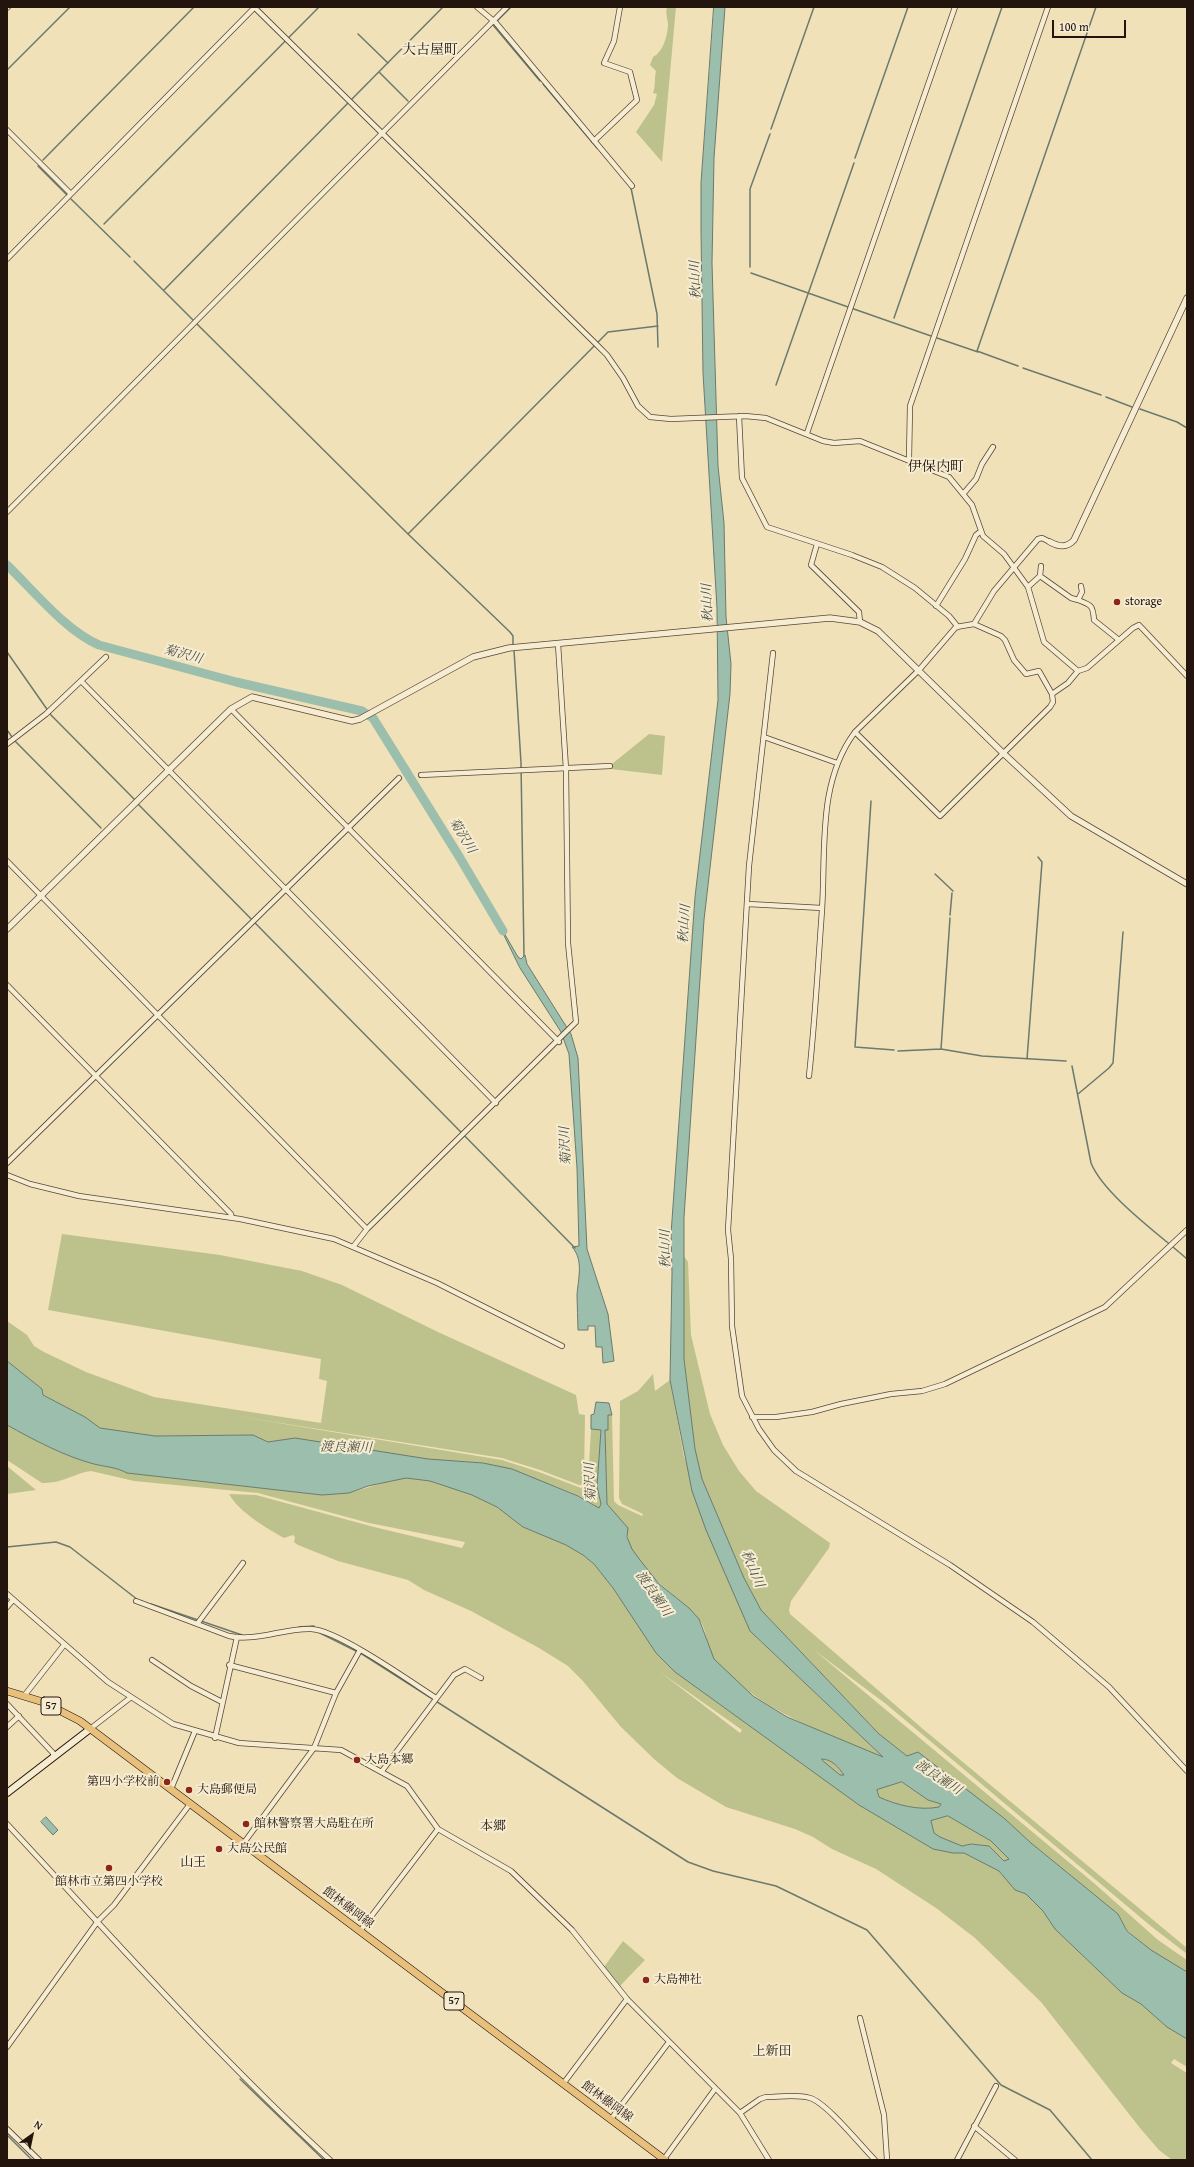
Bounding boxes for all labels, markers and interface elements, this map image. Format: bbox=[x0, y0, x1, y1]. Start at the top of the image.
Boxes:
scale bar bbox=[1054, 12, 1128, 38]
text: 100 m bbox=[1059, 18, 1089, 35]
district label: 大古屋町 bbox=[402, 42, 458, 58]
water label: 秋山川 bbox=[688, 260, 704, 300]
district label: 伊保内町 bbox=[908, 459, 964, 475]
water label: 秋山川 bbox=[700, 583, 716, 623]
place label: storage bbox=[1125, 595, 1162, 609]
marker: storage bbox=[1112, 597, 1122, 607]
water label: 菊沢川 bbox=[162, 642, 204, 668]
water label: 菊沢川 bbox=[445, 815, 479, 857]
water label: 秋山川 bbox=[676, 904, 694, 944]
water label: 菊沢川 bbox=[557, 1126, 575, 1166]
water label: 秋山川 bbox=[658, 1229, 674, 1269]
water label: 渡良瀬川 bbox=[320, 1440, 372, 1456]
water label: 菊沢川 bbox=[582, 1462, 600, 1502]
water label: 秋山川 bbox=[737, 1548, 767, 1590]
water label: 渡良瀬川 bbox=[632, 1568, 674, 1620]
road number: 57 bbox=[41, 1697, 61, 1715]
place label: 大島本郷 bbox=[365, 1753, 413, 1767]
marker: 大島本郷 bbox=[352, 1755, 362, 1765]
water label: 渡良瀬川 bbox=[912, 1757, 964, 1799]
place label: 第四小学校前 bbox=[87, 1775, 159, 1789]
marker: 第四小学校前 bbox=[162, 1777, 172, 1787]
place label: 大島郵便局 bbox=[197, 1783, 257, 1797]
marker: 大島郵便局 bbox=[184, 1785, 194, 1795]
place label: 館林警察署大島駐在所 bbox=[254, 1817, 374, 1831]
marker: 館林警察署大島駐在所 bbox=[241, 1819, 251, 1829]
district label: 本郷 bbox=[480, 1819, 506, 1835]
place label: 大島公民館 bbox=[227, 1842, 287, 1856]
marker: 大島公民館 bbox=[214, 1844, 224, 1854]
district label: 山王 bbox=[180, 1855, 206, 1871]
marker: 館林市立第四小学校 bbox=[104, 1863, 114, 1873]
place label: 館林市立第四小学校 bbox=[55, 1875, 163, 1889]
street label: 館林藤岡線 bbox=[320, 1884, 376, 1932]
place label: 大島神社 bbox=[654, 1973, 702, 1987]
marker: 大島神社 bbox=[641, 1975, 651, 1985]
road number: 57 bbox=[444, 1992, 464, 2010]
district label: 上新田 bbox=[753, 2044, 791, 2060]
street label: 館林藤岡線 bbox=[578, 2079, 636, 2125]
north arrow bbox=[12, 2115, 52, 2155]
text: N bbox=[31, 2116, 46, 2134]

